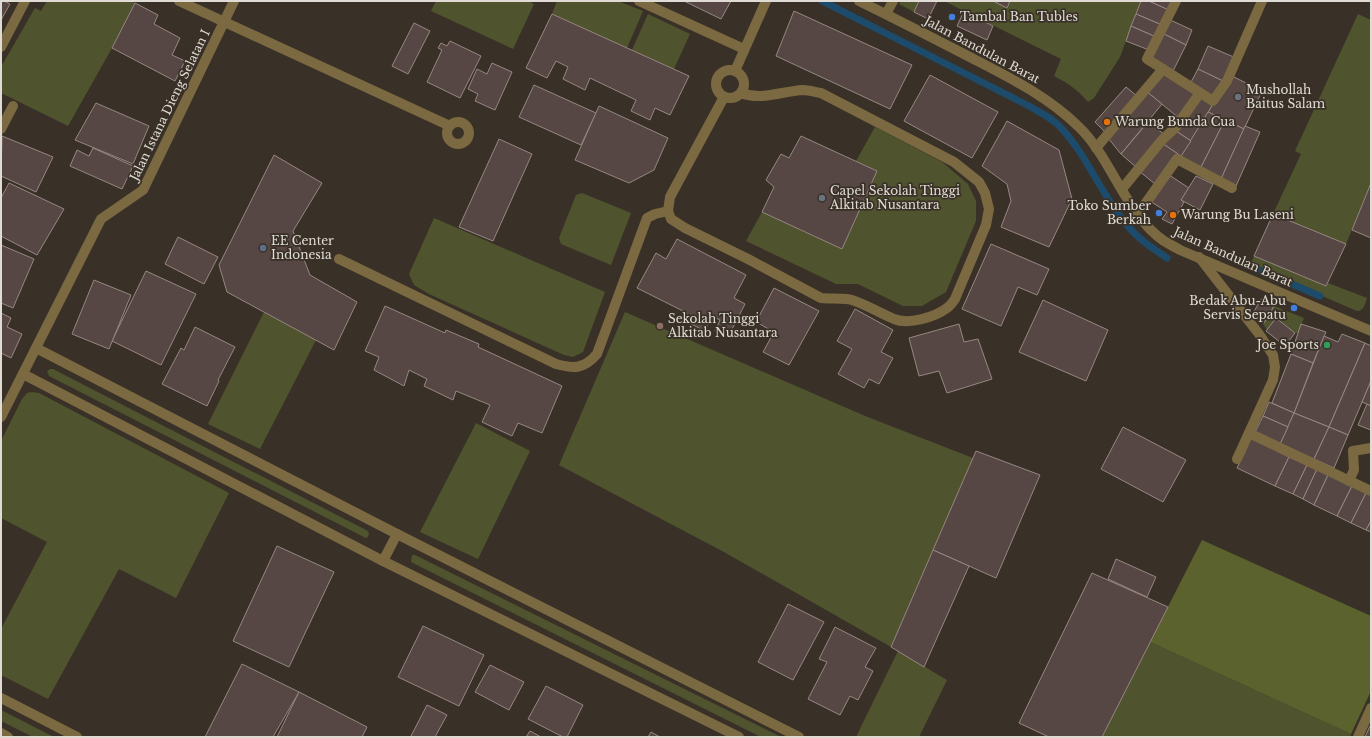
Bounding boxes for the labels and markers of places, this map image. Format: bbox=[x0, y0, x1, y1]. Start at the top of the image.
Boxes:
place label: Tambal Ban Tubles bbox=[960, 9, 1078, 24]
marker: Tambal Ban Tubles bbox=[947, 12, 957, 22]
place label: Mushollah Baitus Salam bbox=[1246, 82, 1325, 111]
marker: Mushollah Baitus Salam bbox=[1233, 92, 1243, 102]
place label: Warung Bunda Cua bbox=[1114, 114, 1235, 129]
marker: Warung Bunda Cua bbox=[1102, 117, 1112, 127]
place label: Capel Sekolah Tinggi Alkitab Nusantara bbox=[829, 183, 960, 212]
marker: Capel Sekolah Tinggi Alkitab Nusantara bbox=[817, 193, 827, 203]
place label: Toko Sumber Berkah bbox=[1067, 198, 1151, 227]
place label: Warung Bu Laseni bbox=[1180, 207, 1294, 222]
marker: Toko Sumber Berkah bbox=[1154, 208, 1164, 218]
marker: Warung Bu Laseni bbox=[1168, 210, 1178, 220]
place label: EE Center Indonesia bbox=[271, 233, 334, 262]
marker: EE Center Indonesia bbox=[258, 243, 268, 253]
place label: Bedak Abu-Abu Servis Sepatu bbox=[1189, 293, 1286, 322]
marker: Bedak Abu-Abu Servis Sepatu bbox=[1289, 303, 1299, 313]
place label: Sekolah Tinggi Alkitab Nusantara bbox=[667, 311, 778, 340]
marker: Sekolah Tinggi Alkitab Nusantara bbox=[655, 321, 665, 331]
place label: Joe Sports bbox=[1255, 337, 1319, 352]
marker: Joe Sports bbox=[1322, 340, 1332, 350]

